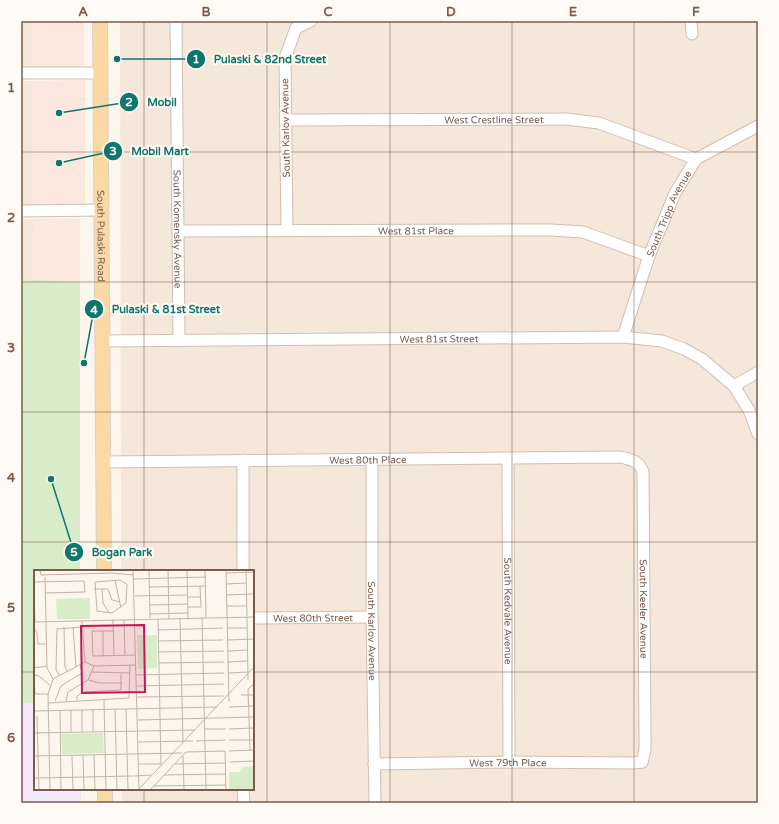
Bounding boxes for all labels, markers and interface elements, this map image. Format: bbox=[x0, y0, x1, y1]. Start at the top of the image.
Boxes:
text: A bbox=[78, 4, 88, 20]
text: B bbox=[201, 4, 211, 20]
text: C bbox=[323, 4, 333, 20]
text: D bbox=[446, 4, 456, 20]
text: E bbox=[569, 4, 577, 20]
text: F bbox=[692, 4, 700, 20]
callout: Pulaski & 82nd Street bbox=[186, 47, 334, 70]
text: 1 bbox=[192, 52, 200, 66]
text: Pulaski & 82nd Street bbox=[214, 53, 327, 66]
street label: South Karlov Avenue bbox=[279, 78, 293, 178]
text: 1 bbox=[7, 80, 15, 96]
callout: Mobil bbox=[119, 91, 184, 114]
text: 2 bbox=[125, 95, 133, 109]
text: Mobil bbox=[147, 96, 177, 109]
street label: West Crestline Street bbox=[444, 114, 544, 126]
callout: Mobil Mart bbox=[103, 139, 197, 162]
text: 3 bbox=[109, 144, 117, 158]
text: Mobil Mart bbox=[131, 145, 190, 158]
street label: South Tripp Avenue bbox=[644, 168, 695, 259]
street label: South Komensky Avenue bbox=[170, 170, 184, 289]
street label: South Pulaski Road bbox=[94, 190, 107, 282]
text: 2 bbox=[7, 210, 15, 226]
street label: West 81st Place bbox=[378, 225, 454, 237]
callout: Pulaski & 81st Street bbox=[84, 298, 229, 321]
text: 4 bbox=[90, 303, 98, 317]
text: Pulaski & 81st Street bbox=[112, 303, 221, 316]
street label: West 81st Street bbox=[399, 333, 479, 346]
text: 3 bbox=[7, 340, 15, 356]
street label: West 80th Place bbox=[329, 454, 407, 467]
text: 4 bbox=[7, 470, 16, 486]
callout: Bogan Park bbox=[64, 540, 160, 563]
text: 5 bbox=[70, 545, 78, 559]
text: Bogan Park bbox=[92, 546, 152, 560]
street label: South Kedvale Avenue bbox=[501, 557, 514, 665]
street label: South Keeler Avenue bbox=[637, 559, 649, 659]
inset map bbox=[34, 570, 254, 790]
street label: South Karlov Avenue bbox=[365, 581, 378, 681]
text: 5 bbox=[7, 600, 15, 616]
street label: West 80th Street bbox=[273, 612, 353, 625]
text: 6 bbox=[7, 730, 15, 746]
street label: West 79th Place bbox=[469, 757, 547, 770]

